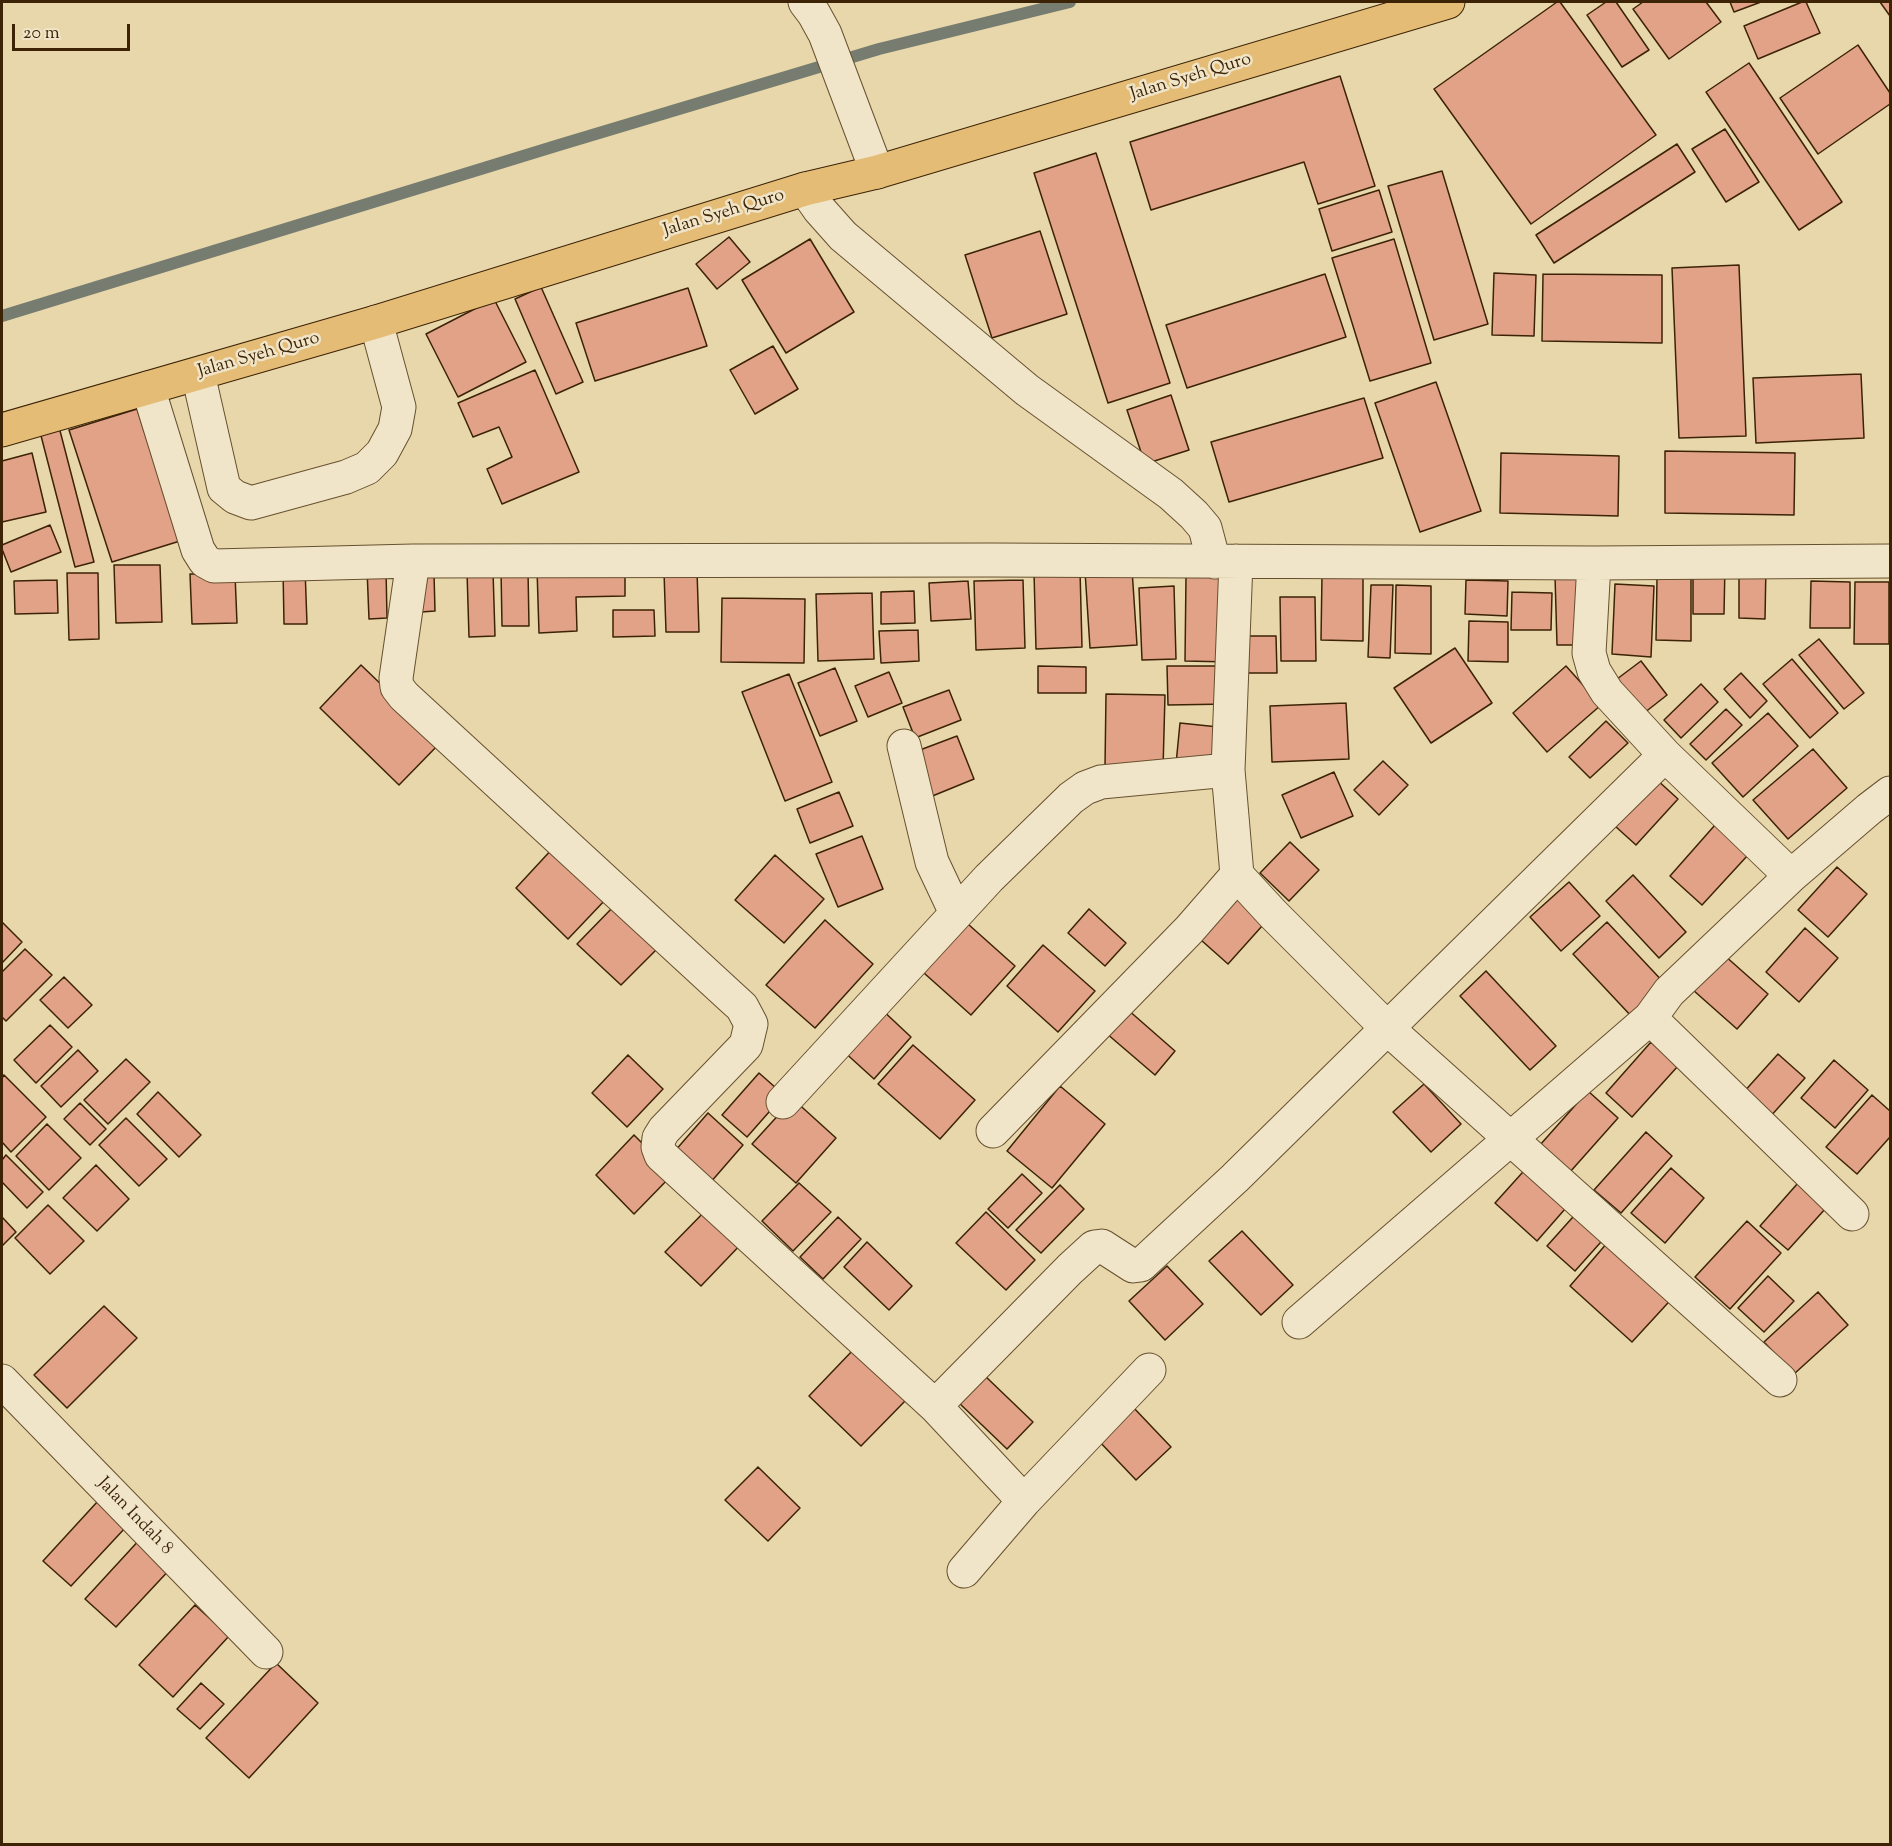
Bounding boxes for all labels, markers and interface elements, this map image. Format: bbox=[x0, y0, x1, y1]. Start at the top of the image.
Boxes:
scale bar bbox=[15, 12, 134, 50]
text: 20 m bbox=[23, 21, 60, 47]
street label: Jalan Syeh Quro bbox=[1128, 49, 1254, 107]
street label: Jalan Syeh Quro bbox=[661, 185, 787, 243]
street label: Jalan Syeh Quro bbox=[196, 328, 322, 384]
street label: Jalan Indah 8 bbox=[92, 1474, 176, 1560]

